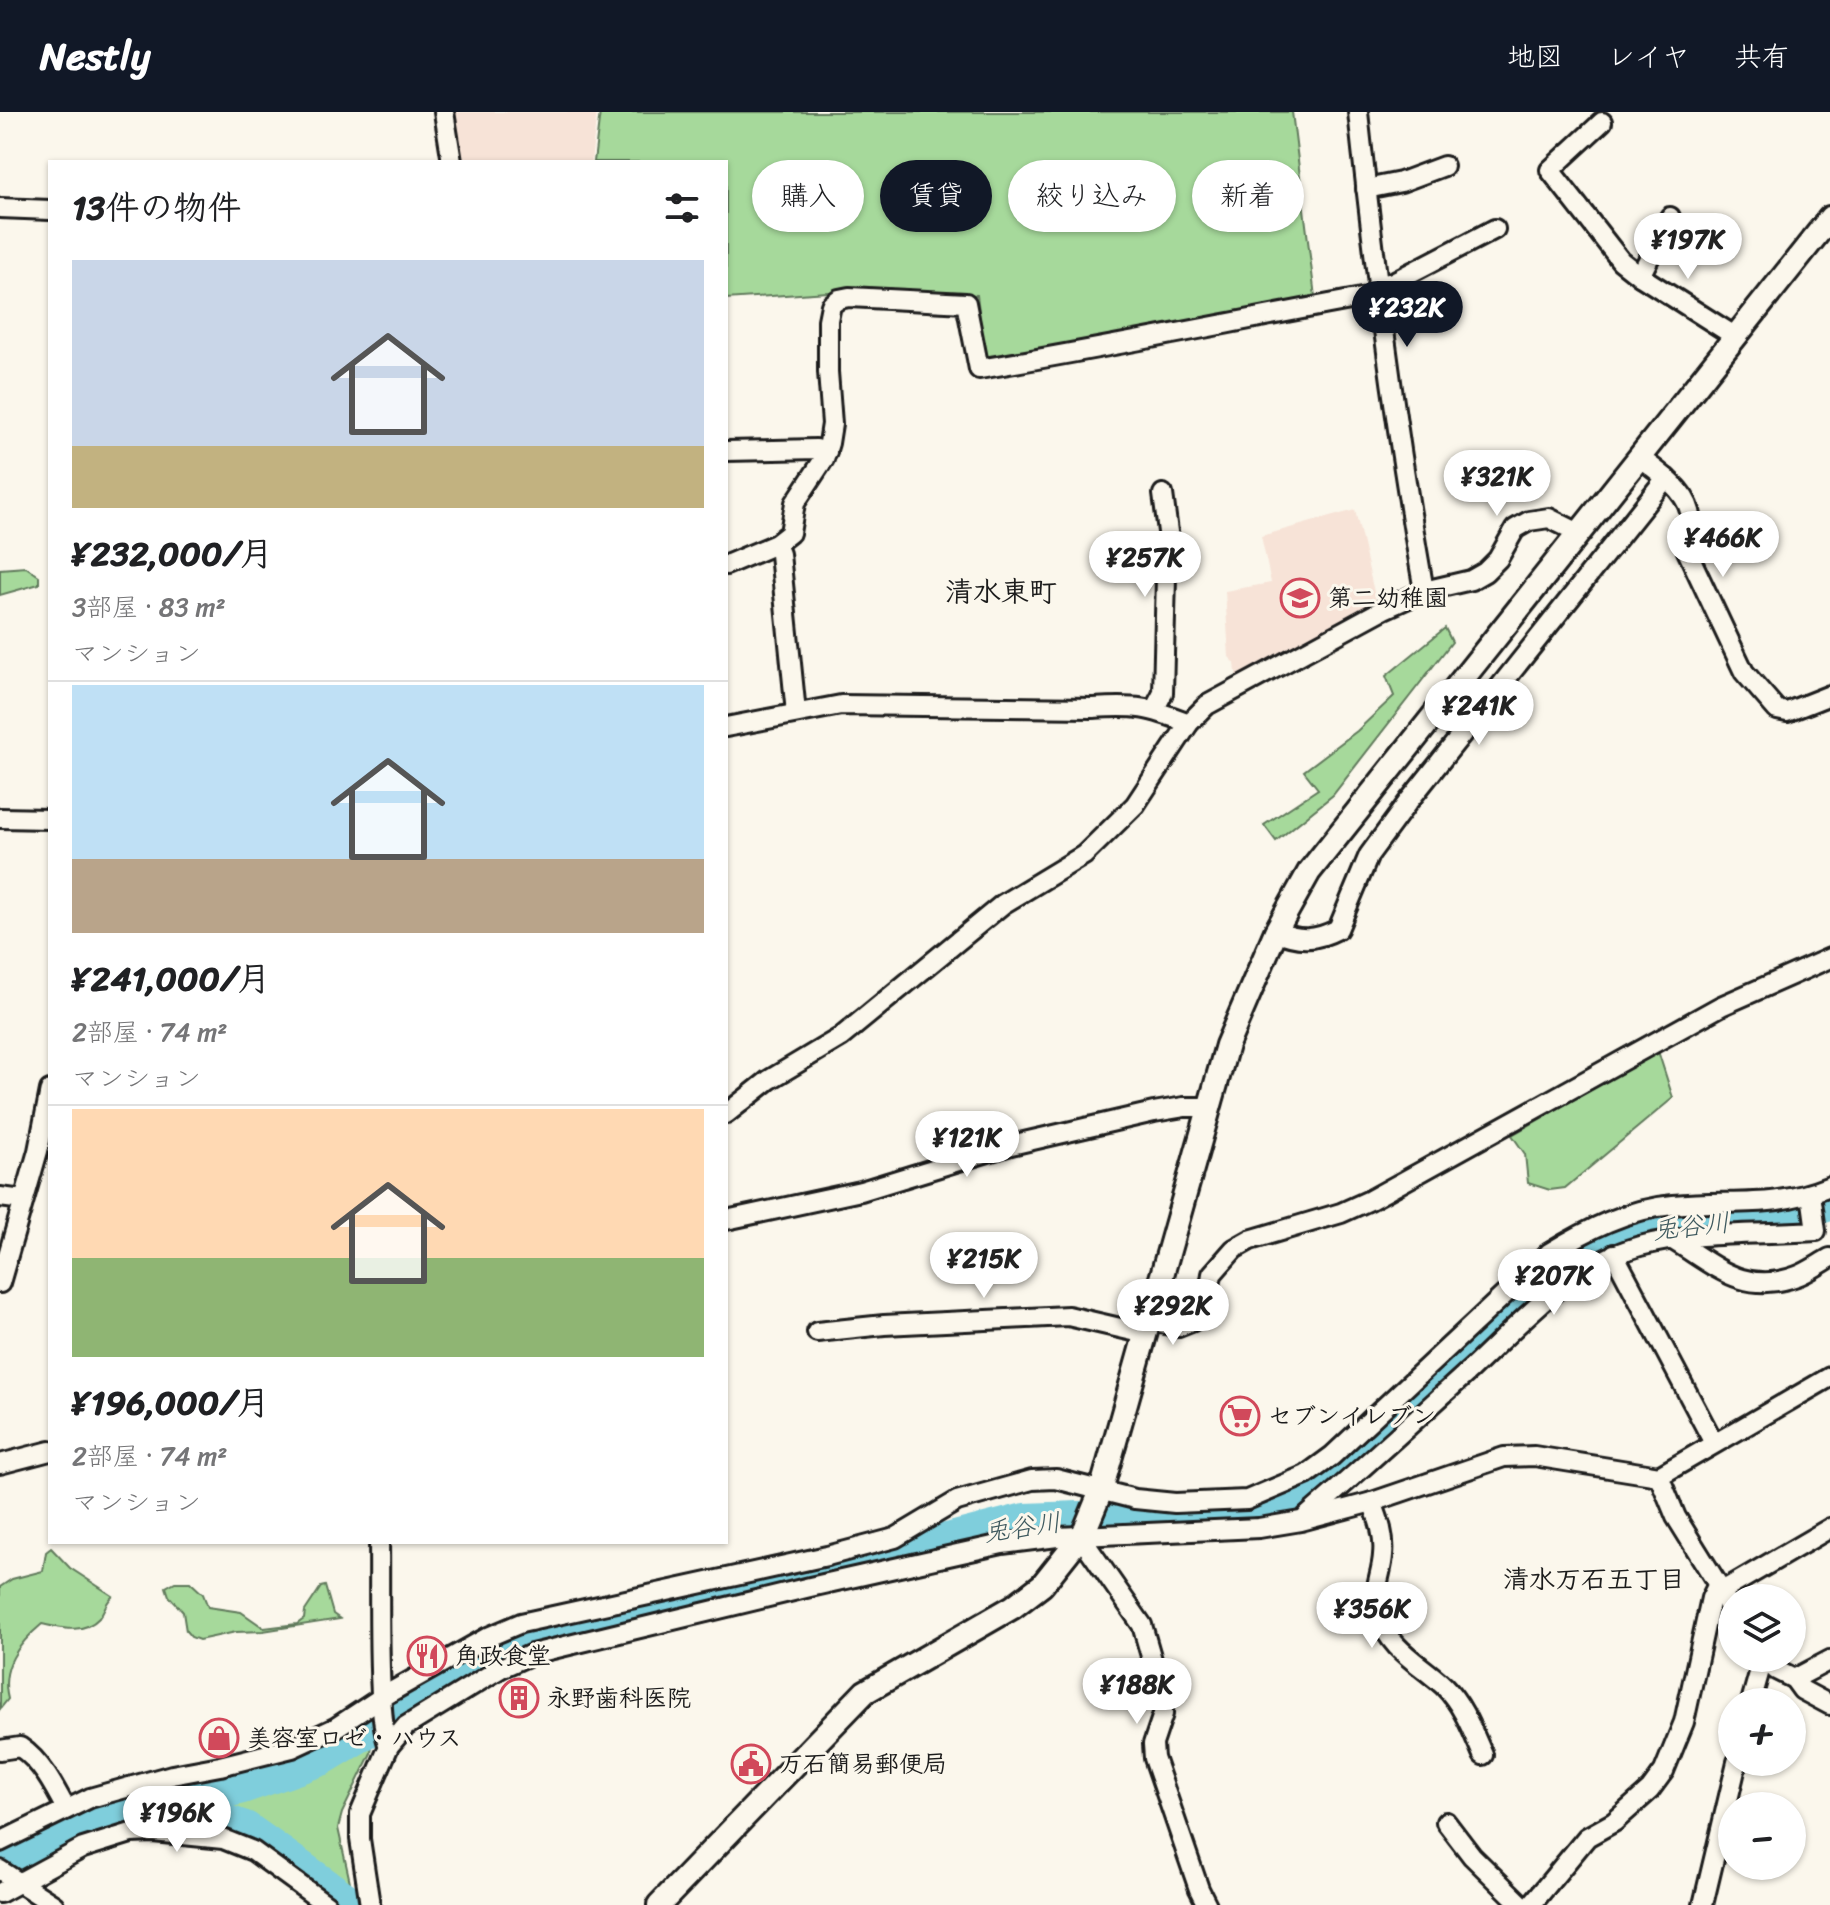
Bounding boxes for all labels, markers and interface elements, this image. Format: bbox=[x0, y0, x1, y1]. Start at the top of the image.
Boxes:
text: Nestly bbox=[40, 23, 151, 90]
text: 地図 bbox=[1507, 32, 1563, 81]
text: レイヤ bbox=[1607, 32, 1690, 81]
text: 共有 bbox=[1734, 32, 1790, 81]
chip: 購入 bbox=[752, 160, 864, 232]
chip: 賃貸 bbox=[880, 160, 992, 232]
chip: 絞り込み bbox=[1008, 160, 1176, 232]
chip: 新着 bbox=[1192, 160, 1304, 232]
text: 13件の物件 bbox=[72, 178, 241, 238]
icon: filters bbox=[660, 186, 704, 230]
pin: ¥197K bbox=[1632, 213, 1744, 281]
text: ¥197K bbox=[1652, 216, 1724, 262]
pin: ¥232K bbox=[1351, 281, 1463, 349]
text: ¥232K bbox=[1370, 284, 1444, 330]
icon: home bbox=[316, 312, 460, 456]
pin: ¥321K bbox=[1441, 450, 1553, 518]
text: ¥321K bbox=[1462, 453, 1532, 499]
pin: ¥466K bbox=[1667, 511, 1779, 579]
text: ¥466K bbox=[1685, 514, 1761, 560]
text: ¥232,000/月 bbox=[72, 524, 273, 584]
pin: ¥257K bbox=[1089, 531, 1201, 599]
text: ¥257K bbox=[1107, 534, 1183, 580]
district label: 清水東町 bbox=[945, 567, 1057, 616]
school or university icon: 第二幼稚園 bbox=[1279, 577, 1321, 619]
place label: 第二幼稚園 bbox=[1328, 577, 1448, 619]
text: 3部屋 · 83 m² bbox=[72, 584, 226, 630]
text: マンション bbox=[72, 630, 201, 676]
pin: ¥241K bbox=[1423, 679, 1535, 747]
text: ¥241K bbox=[1443, 682, 1515, 728]
icon: home bbox=[316, 737, 460, 881]
text: ¥241,000/月 bbox=[72, 949, 271, 1009]
text: 2部屋 · 74 m² bbox=[72, 1009, 228, 1055]
text: マンション bbox=[72, 1055, 201, 1101]
pin: ¥121K bbox=[911, 1111, 1023, 1179]
text: ¥121K bbox=[933, 1114, 1001, 1160]
icon: home bbox=[316, 1161, 460, 1305]
water label: 兎谷川 bbox=[1650, 1199, 1732, 1253]
pin: ¥215K bbox=[928, 1232, 1040, 1300]
text: ¥215K bbox=[948, 1235, 1020, 1281]
pin: ¥207K bbox=[1498, 1249, 1610, 1317]
text: ¥207K bbox=[1516, 1252, 1592, 1298]
pin: ¥292K bbox=[1117, 1279, 1229, 1347]
text: ¥292K bbox=[1135, 1282, 1211, 1328]
text: ¥196,000/月 bbox=[72, 1373, 270, 1433]
supermarket icon: セブンイレブン bbox=[1219, 1395, 1261, 1437]
place label: セブンイレブン bbox=[1268, 1395, 1436, 1437]
text: 2部屋 · 74 m² bbox=[72, 1433, 228, 1479]
text: マンション bbox=[72, 1479, 201, 1525]
water label: 兎谷川 bbox=[980, 1499, 1064, 1555]
district label: 清水万石五丁目 bbox=[1503, 1556, 1685, 1602]
pin: ¥356K bbox=[1316, 1582, 1428, 1650]
map controls bbox=[1718, 1584, 1806, 1880]
button: layers bbox=[1718, 1584, 1806, 1672]
text: ¥356K bbox=[1334, 1585, 1410, 1631]
restaurant icon: 角政食堂 bbox=[406, 1635, 448, 1677]
place label: 角政食堂 bbox=[455, 1635, 551, 1677]
pin: ¥188K bbox=[1081, 1658, 1193, 1726]
text: ¥188K bbox=[1101, 1661, 1173, 1707]
building icon: 永野歯科医院 bbox=[498, 1677, 540, 1719]
place label: 永野歯科医院 bbox=[547, 1677, 691, 1719]
button: + bbox=[1718, 1688, 1806, 1776]
shop icon: 美容室ロゼ・ハウス bbox=[198, 1717, 240, 1759]
place label: 美容室ロゼ・ハウス bbox=[247, 1717, 462, 1759]
public building icon: 万石簡易郵便局 bbox=[730, 1743, 772, 1785]
place label: 万石簡易郵便局 bbox=[779, 1743, 947, 1785]
pin: ¥196K bbox=[121, 1786, 233, 1854]
text: ¥196K bbox=[141, 1789, 213, 1835]
button: − bbox=[1718, 1792, 1806, 1880]

